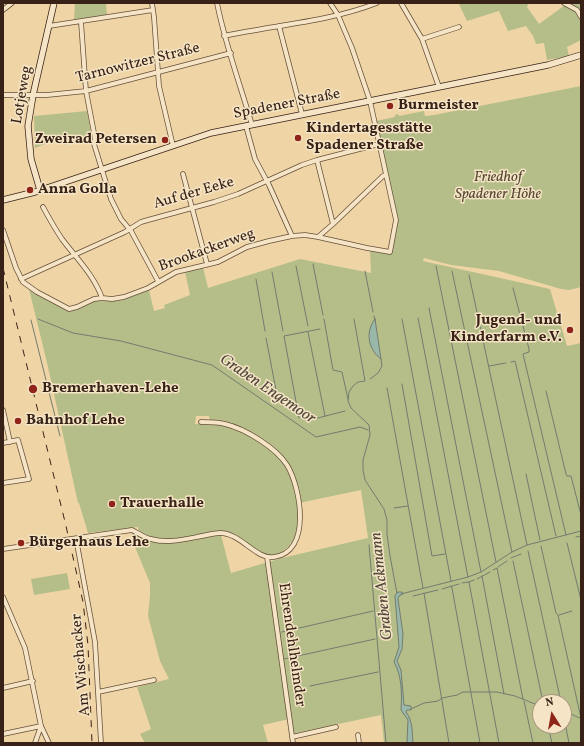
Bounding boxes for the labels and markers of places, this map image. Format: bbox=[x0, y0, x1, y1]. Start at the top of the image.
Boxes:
place label: Burmeister bbox=[398, 97, 479, 115]
marker: Burmeister bbox=[385, 101, 395, 111]
place label: Kindertagesstätte Spadener Straße bbox=[306, 120, 432, 155]
place label: Zweirad Petersen bbox=[35, 131, 157, 149]
marker: Kindertagesstätte Spadener Straße bbox=[293, 133, 303, 143]
marker: Zweirad Petersen bbox=[160, 135, 170, 145]
place label: Anna Golla bbox=[38, 181, 117, 199]
marker: Anna Golla bbox=[25, 185, 35, 195]
place label: Jugend- und Kinderfarm e.V. bbox=[450, 312, 562, 347]
marker: Jugend- und Kinderfarm e.V. bbox=[565, 325, 575, 335]
place label: Bremerhaven-Lehe bbox=[42, 380, 179, 398]
marker: Bremerhaven-Lehe bbox=[27, 383, 39, 395]
place label: Bahnhof Lehe bbox=[26, 412, 125, 430]
marker: Bahnhof Lehe bbox=[13, 416, 23, 426]
place label: Trauerhalle bbox=[120, 495, 204, 513]
marker: Trauerhalle bbox=[107, 499, 117, 509]
place label: Bürgerhaus Lehe bbox=[29, 534, 149, 552]
marker: Bürgerhaus Lehe bbox=[16, 538, 26, 548]

